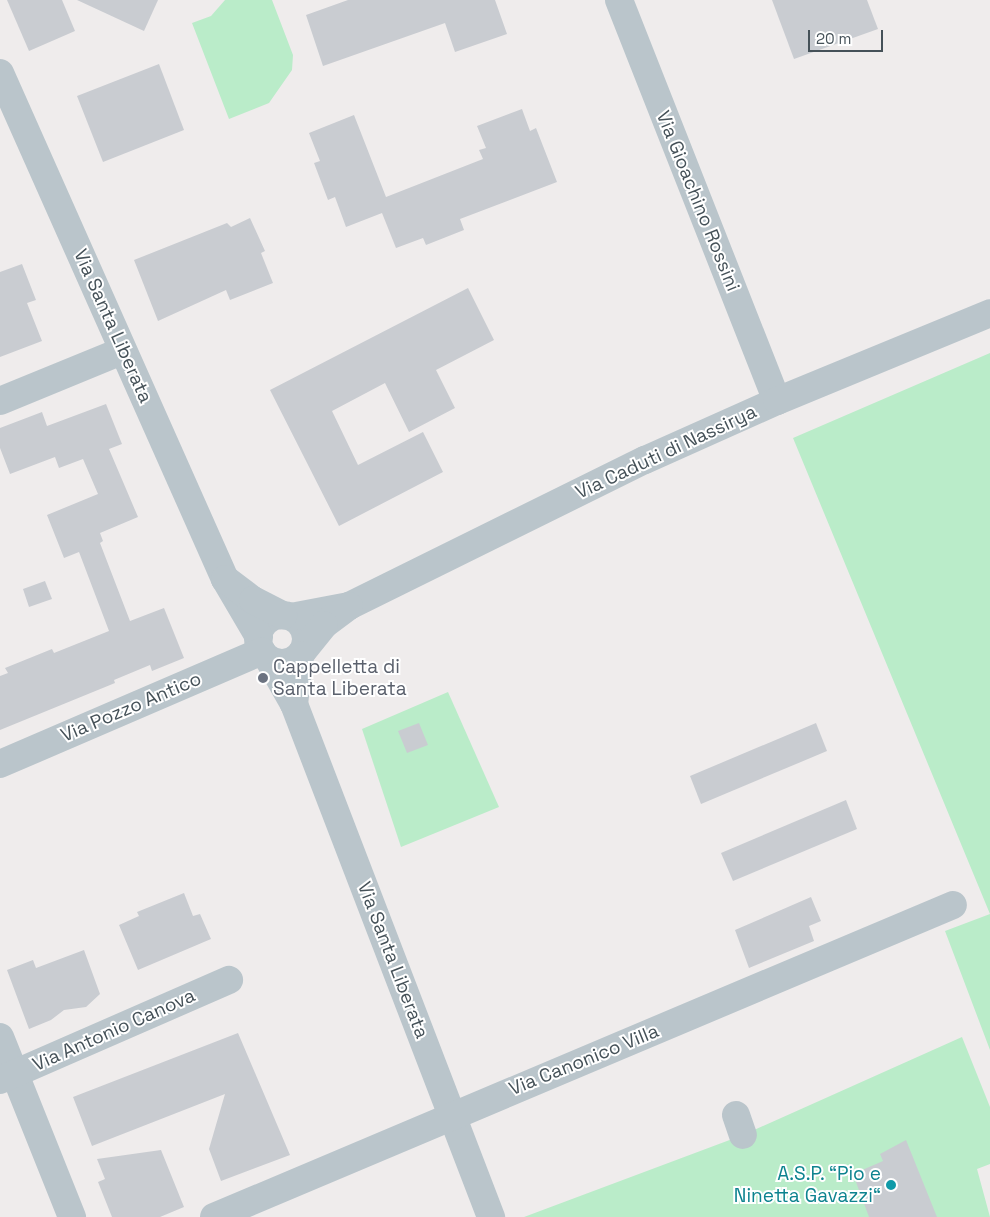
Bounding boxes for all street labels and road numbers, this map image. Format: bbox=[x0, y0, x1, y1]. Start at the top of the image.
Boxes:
street label: Via Gioachino Rossini bbox=[651, 107, 745, 295]
street label: Via Santa Liberata bbox=[69, 246, 157, 406]
street label: Via Caduti di Nassirya bbox=[572, 400, 760, 504]
street label: Via Pozzo Antico bbox=[57, 667, 205, 747]
street label: Via Santa Liberata bbox=[353, 878, 433, 1042]
street label: Via Antonio Canova bbox=[29, 984, 199, 1076]
street label: Via Canonico Villa bbox=[506, 1020, 662, 1100]

